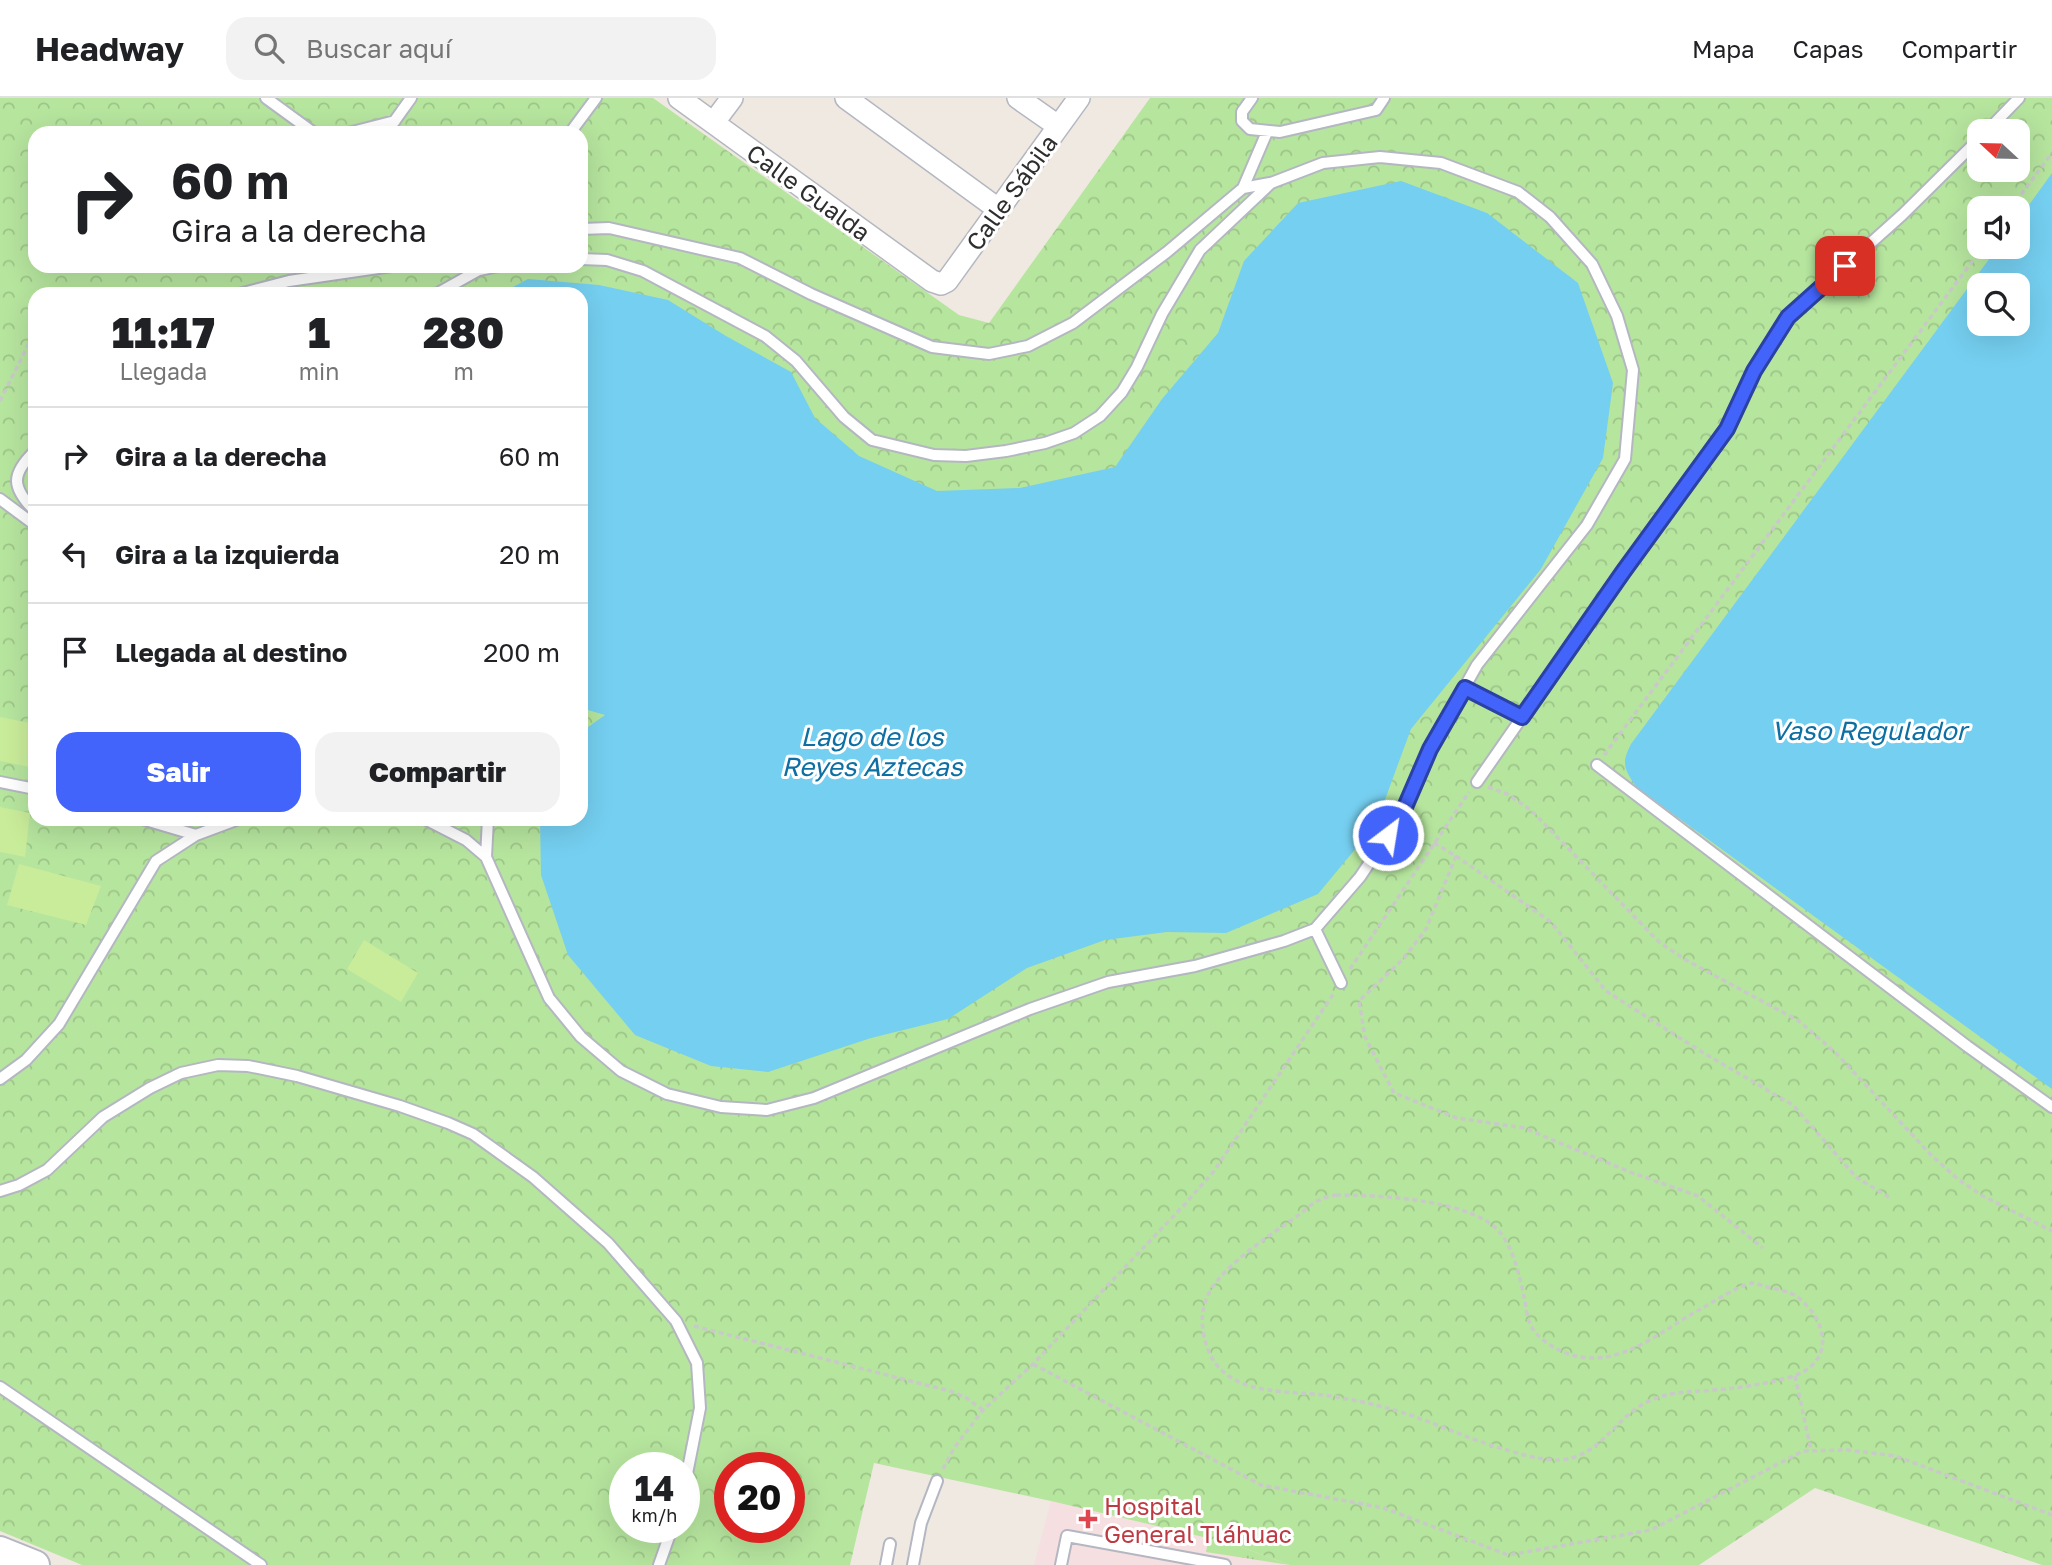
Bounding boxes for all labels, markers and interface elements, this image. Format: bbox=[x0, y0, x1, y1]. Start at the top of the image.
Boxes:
search box bbox=[226, 17, 716, 80]
text: Headway bbox=[35, 29, 184, 68]
icon: search bbox=[250, 29, 288, 67]
text: Buscar aquí bbox=[306, 33, 452, 64]
text: Mapa bbox=[1692, 34, 1755, 63]
text: Capas bbox=[1793, 34, 1863, 63]
text: Compartir bbox=[1901, 34, 2017, 63]
north arrow bbox=[1967, 119, 2030, 182]
map controls bbox=[1967, 119, 2030, 336]
street label: Calle Sábila bbox=[959, 128, 1063, 256]
street label: Calle Gualda bbox=[742, 137, 876, 247]
text: 60 m bbox=[171, 151, 289, 210]
icon: right bbox=[56, 154, 147, 245]
button: sound bbox=[1967, 196, 2030, 259]
text: Gira a la derecha bbox=[171, 211, 427, 249]
pin bbox=[1815, 236, 1875, 296]
icon: arrive bbox=[1826, 247, 1864, 285]
button: search bbox=[1967, 273, 2030, 336]
text: 11:17 bbox=[112, 307, 215, 357]
text: 1 bbox=[308, 307, 330, 357]
text: 280 bbox=[423, 307, 504, 357]
text: Llegada bbox=[120, 357, 207, 385]
text: min bbox=[299, 357, 339, 385]
text: m bbox=[453, 357, 474, 385]
icon: right bbox=[56, 437, 94, 475]
text: Gira a la derecha bbox=[115, 441, 327, 472]
text: 60 m bbox=[499, 441, 560, 472]
icon: left bbox=[56, 535, 94, 573]
text: Gira a la izquierda bbox=[115, 539, 339, 570]
text: 20 m bbox=[499, 539, 560, 570]
icon: arrive bbox=[56, 633, 94, 671]
text: Llegada al destino bbox=[115, 637, 347, 668]
text: 200 m bbox=[483, 637, 560, 668]
water label: Vaso Regulador bbox=[1771, 715, 1971, 746]
water label: Lago de los Reyes Aztecas bbox=[782, 721, 964, 782]
button: Salir bbox=[56, 732, 301, 812]
button: Compartir bbox=[315, 732, 560, 812]
position arrow bbox=[1351, 798, 1425, 872]
speed limit sign: 20 bbox=[714, 1452, 805, 1543]
text: 14 bbox=[635, 1467, 674, 1509]
place label: Hospital General Tláhuac bbox=[1104, 1491, 1292, 1548]
text: km/h bbox=[632, 1504, 677, 1526]
marker: Hospital General Tláhuac bbox=[1078, 1509, 1098, 1529]

